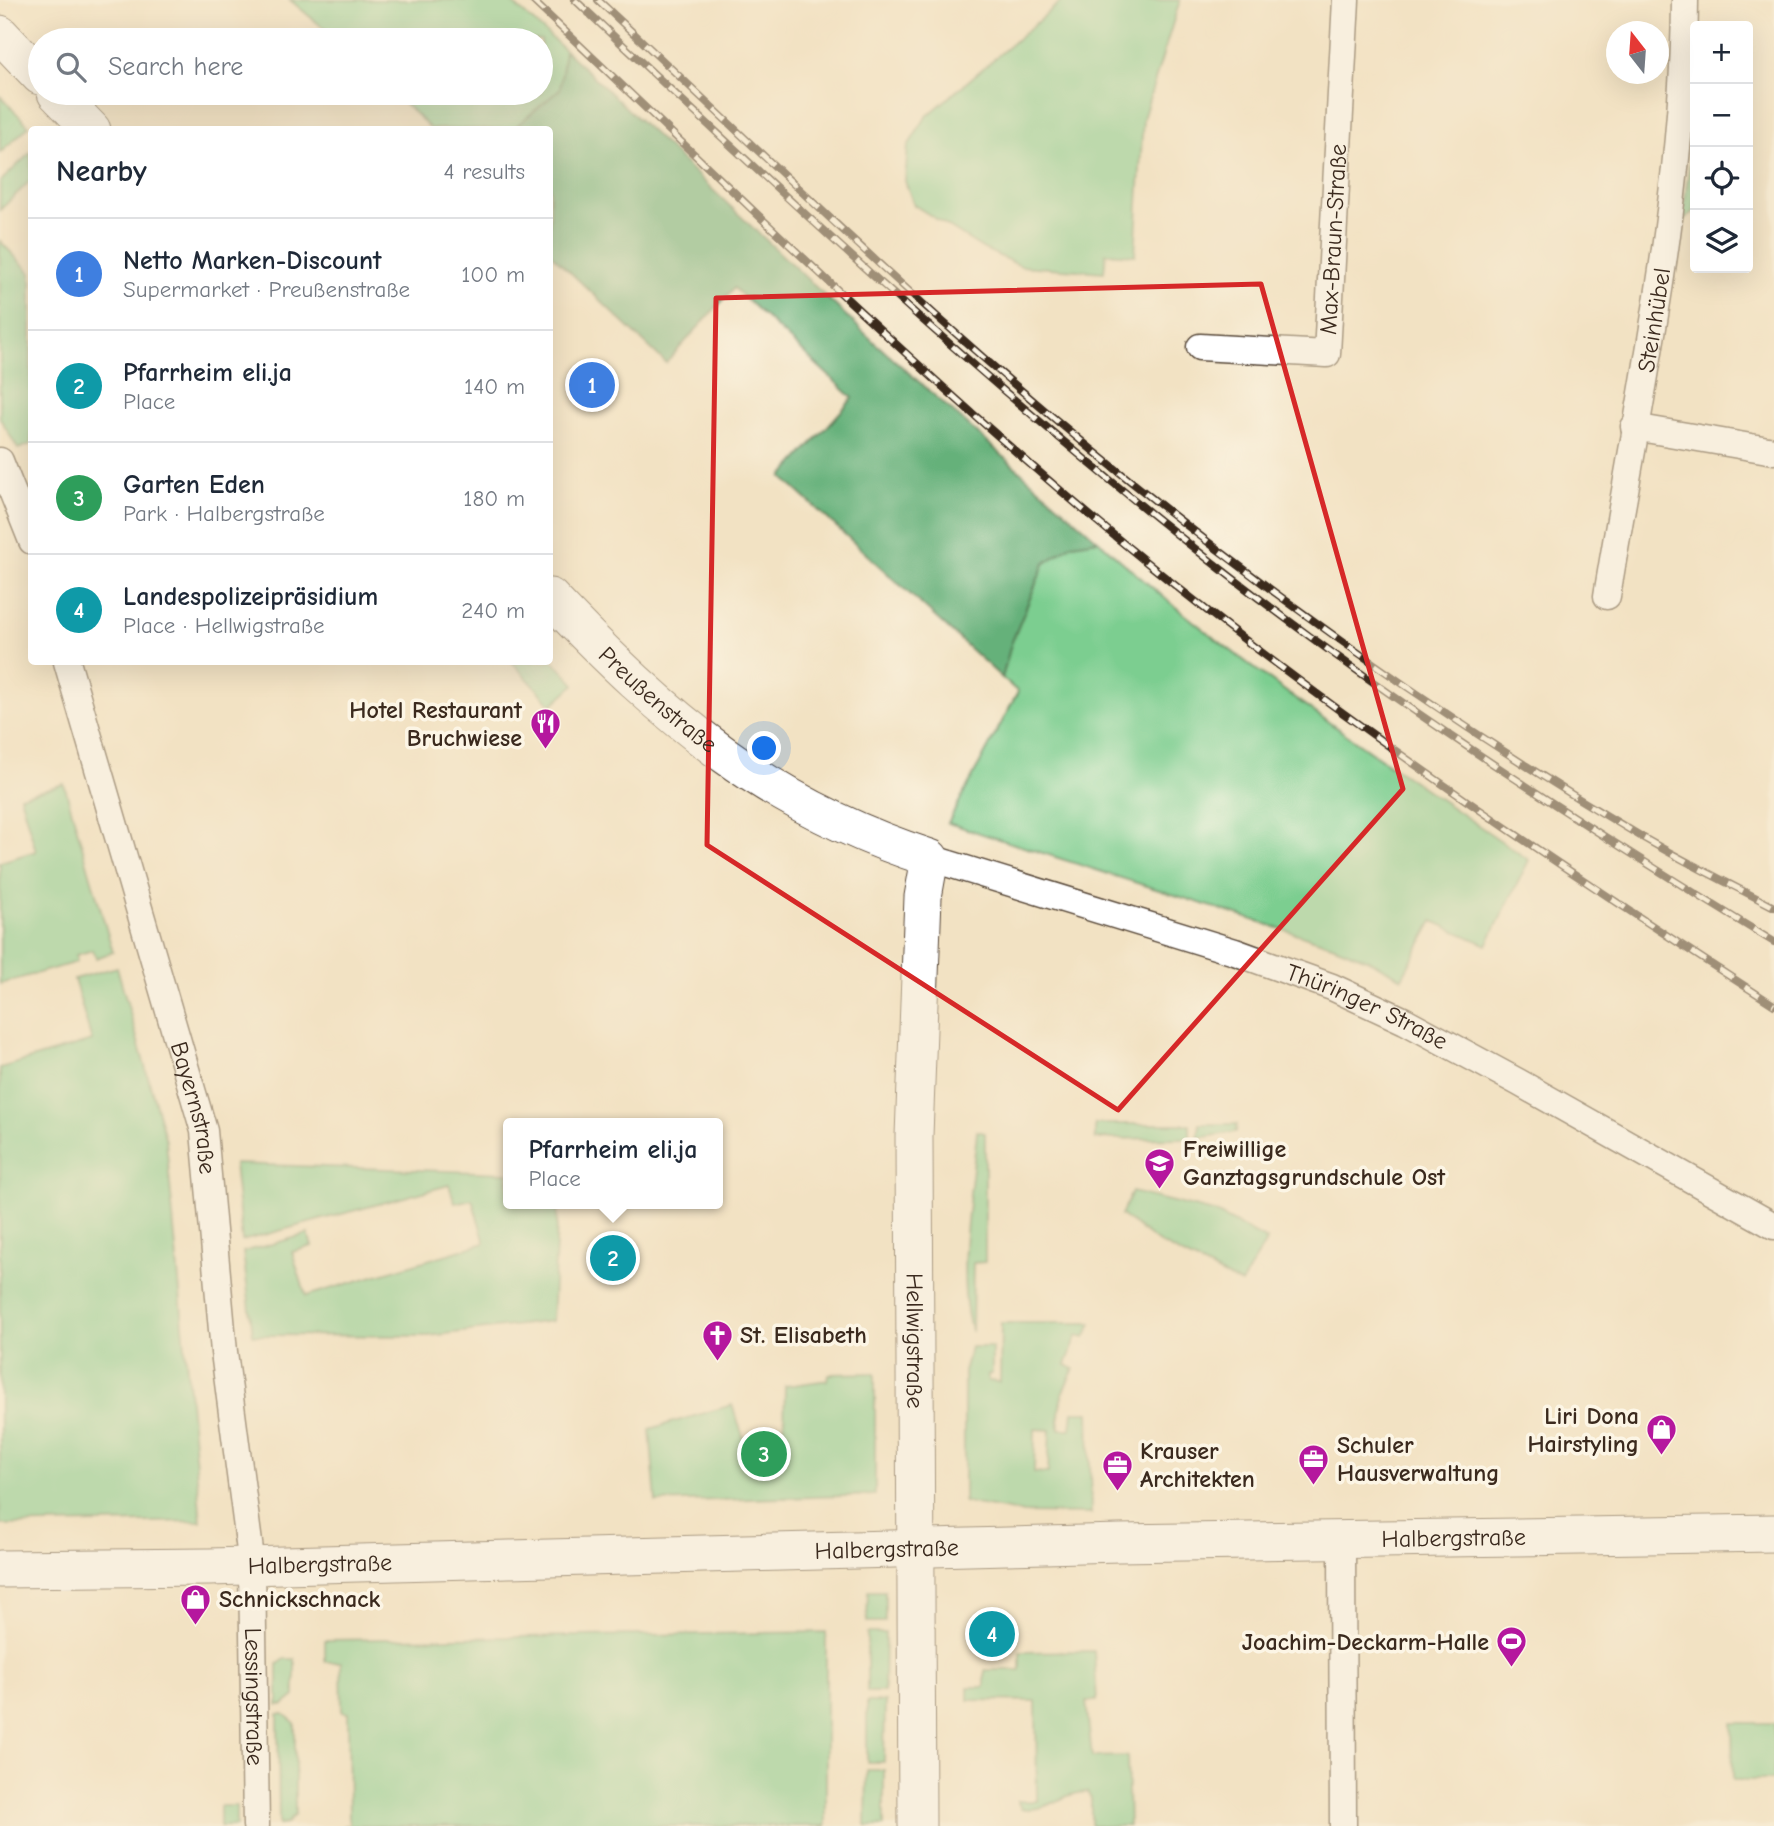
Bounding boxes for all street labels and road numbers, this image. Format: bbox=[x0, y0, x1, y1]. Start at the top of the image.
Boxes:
street label: Max-Braun-Straße bbox=[1314, 143, 1352, 336]
street label: Steinhübel bbox=[1632, 266, 1676, 374]
street label: Preußenstraße bbox=[593, 641, 723, 759]
street label: Thüringer Straße bbox=[1283, 958, 1453, 1055]
street label: Bayernstraße bbox=[165, 1038, 222, 1175]
street label: Hellwigstraße bbox=[901, 1273, 929, 1408]
street label: Halbergstraße bbox=[1381, 1523, 1526, 1553]
street label: Halbergstraße bbox=[814, 1533, 959, 1565]
street label: Halbergstraße bbox=[247, 1548, 393, 1580]
street label: Lessingstraße bbox=[239, 1627, 269, 1766]

